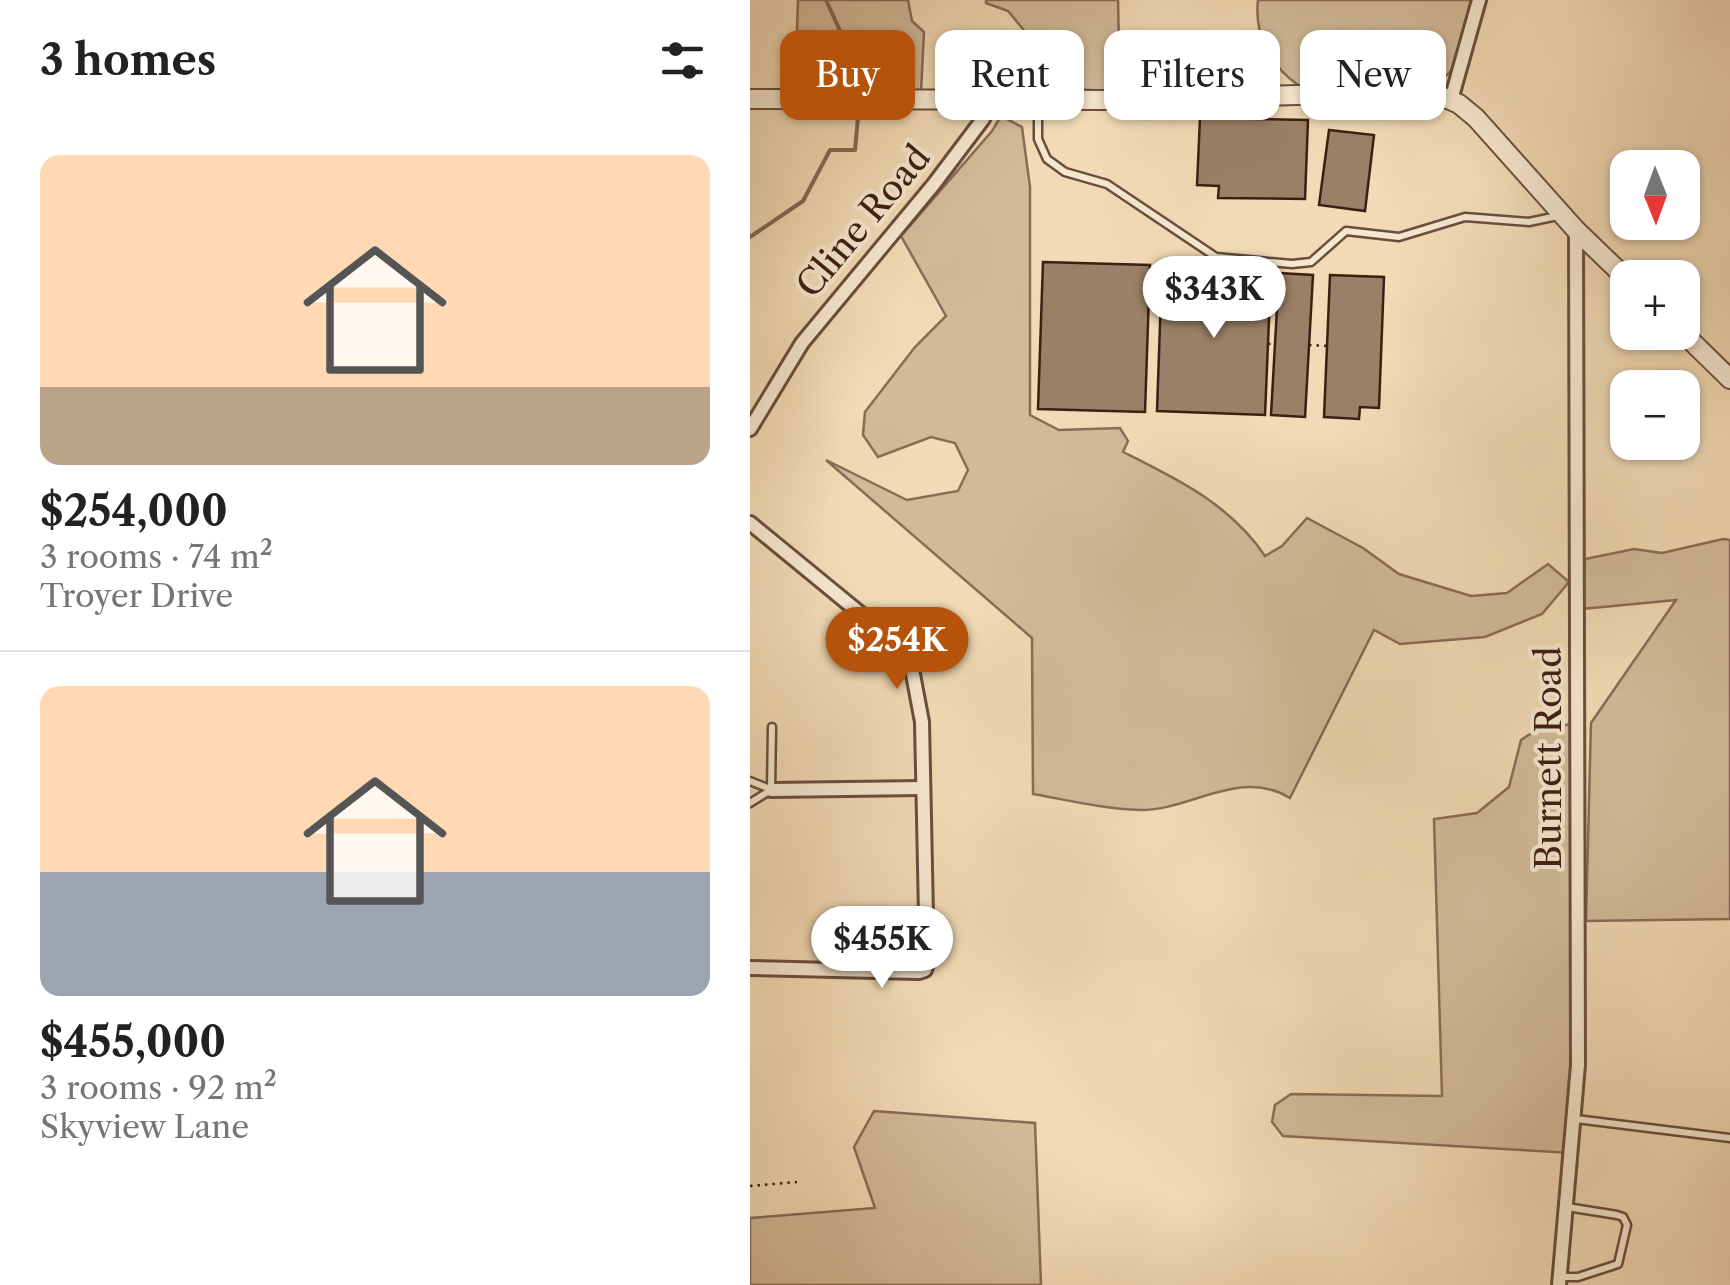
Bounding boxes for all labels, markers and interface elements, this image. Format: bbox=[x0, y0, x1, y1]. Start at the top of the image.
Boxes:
chip: Buy bbox=[780, 30, 915, 120]
chip: Rent bbox=[935, 30, 1084, 120]
chip: Filters bbox=[1104, 30, 1280, 120]
chip: New bbox=[1300, 30, 1446, 120]
icon: filters bbox=[655, 33, 710, 88]
text: 3 homes bbox=[40, 34, 216, 86]
street label: Cline Road bbox=[787, 136, 939, 306]
north arrow bbox=[1610, 150, 1700, 240]
map controls bbox=[1610, 150, 1700, 460]
icon: home bbox=[285, 220, 465, 400]
pin: $343K bbox=[1144, 256, 1284, 341]
button: + bbox=[1610, 260, 1700, 350]
text: $343K bbox=[1165, 269, 1263, 308]
button: − bbox=[1610, 370, 1700, 460]
text: $254,000 bbox=[40, 485, 228, 537]
text: 3 rooms · 74 m² bbox=[40, 537, 273, 576]
text: Troyer Drive bbox=[40, 576, 233, 615]
pin: $254K bbox=[827, 607, 967, 692]
text: $254K bbox=[848, 620, 946, 659]
street label: Burnett Road bbox=[1527, 647, 1570, 869]
icon: home bbox=[285, 751, 465, 931]
pin: $455K bbox=[812, 906, 952, 991]
text: $455K bbox=[833, 919, 931, 958]
text: $455,000 bbox=[40, 1016, 226, 1068]
text: 3 rooms · 92 m² bbox=[40, 1068, 277, 1107]
text: Skyview Lane bbox=[40, 1107, 249, 1146]

